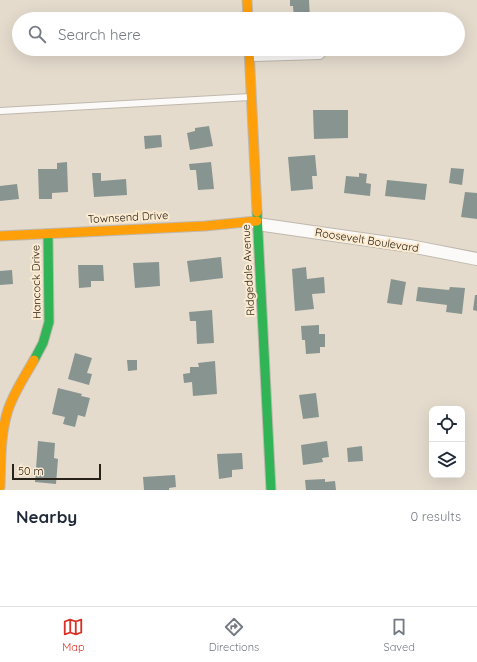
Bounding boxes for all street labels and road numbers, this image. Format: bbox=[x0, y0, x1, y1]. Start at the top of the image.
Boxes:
street label: Townsend Drive bbox=[87, 208, 169, 226]
street label: Ridgedale Avenue bbox=[239, 224, 257, 316]
street label: Roosevelt Boulevard bbox=[314, 225, 420, 255]
street label: Hancock Drive bbox=[28, 245, 44, 319]

